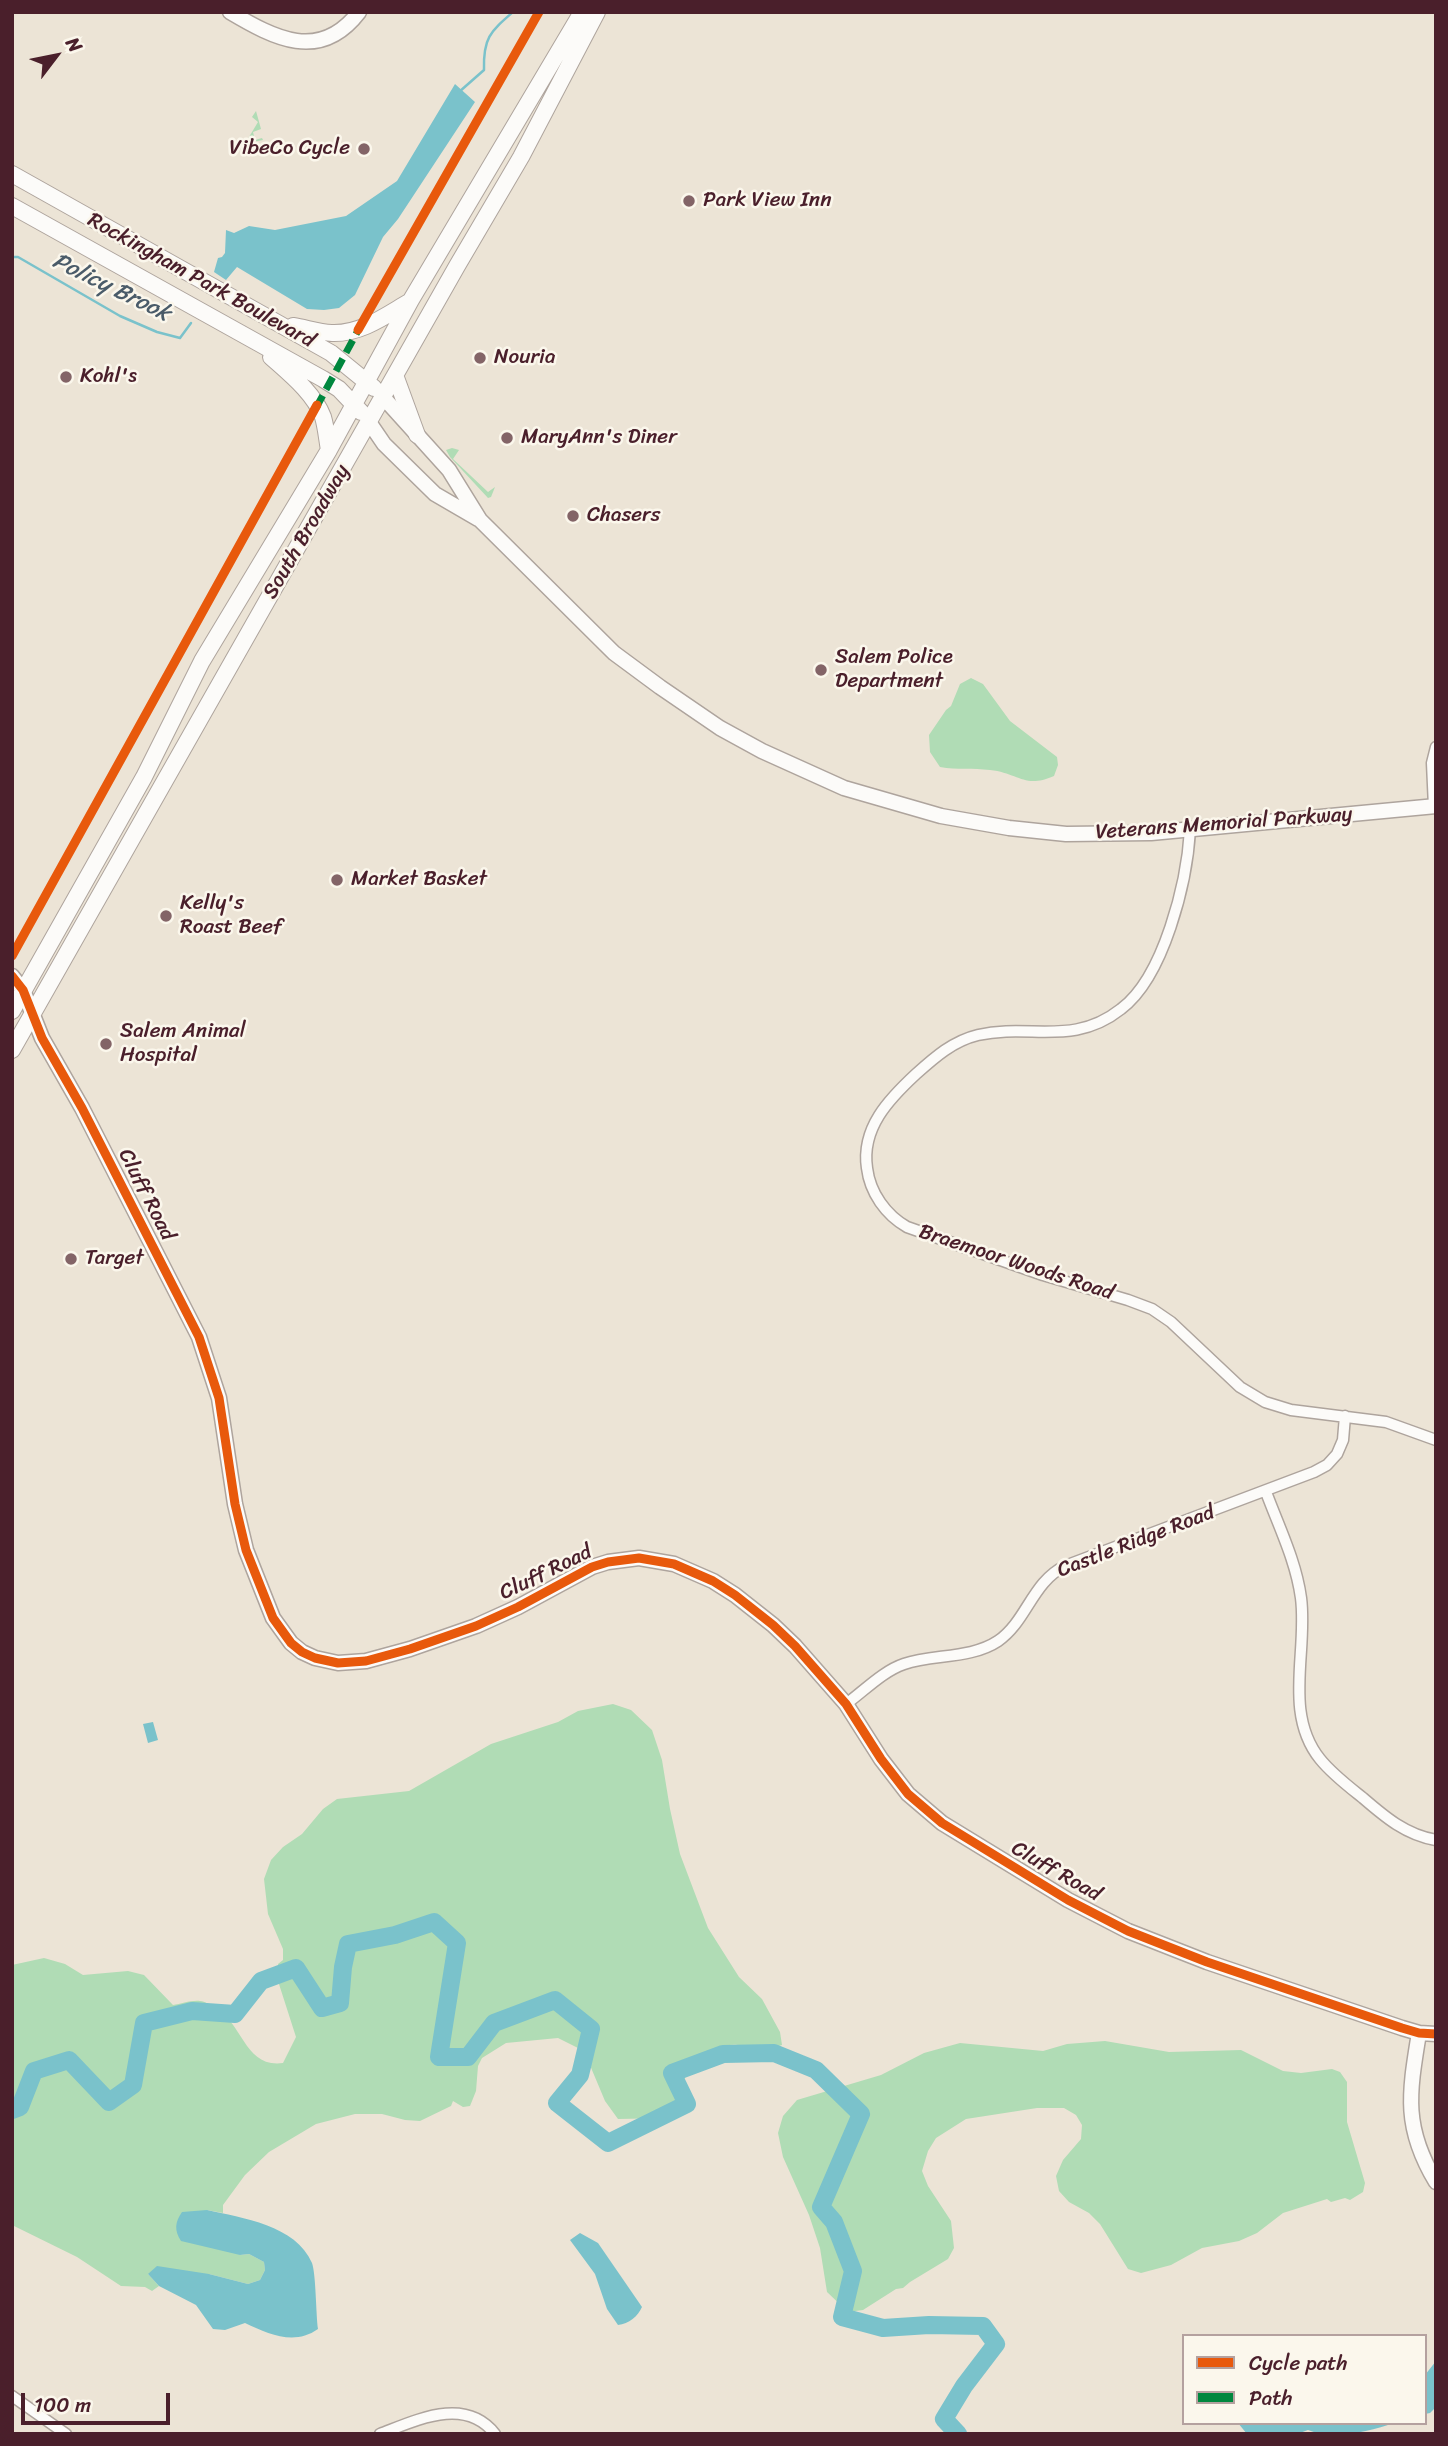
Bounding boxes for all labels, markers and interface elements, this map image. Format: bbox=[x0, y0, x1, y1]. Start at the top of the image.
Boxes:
north arrow bbox=[21, 21, 91, 91]
text: N bbox=[57, 30, 92, 59]
place label: VibeCo Cycle bbox=[229, 136, 350, 162]
marker: VibeCo Cycle bbox=[356, 141, 372, 157]
place label: Park View Inn bbox=[703, 188, 831, 214]
marker: Park View Inn bbox=[681, 193, 697, 209]
street label: Rockingham Park Boulevard bbox=[83, 208, 319, 354]
water label: Policy Brook bbox=[48, 248, 174, 328]
place label: Nouria bbox=[494, 345, 555, 371]
marker: Nouria bbox=[472, 350, 488, 366]
place label: Kohl's bbox=[80, 364, 137, 390]
marker: Kohl's bbox=[58, 369, 74, 385]
place label: MaryAnn's Diner bbox=[521, 425, 677, 451]
marker: MaryAnn's Diner bbox=[499, 430, 515, 446]
street label: South Broadway bbox=[258, 460, 356, 604]
place label: Chasers bbox=[587, 503, 660, 529]
marker: Chasers bbox=[565, 508, 581, 524]
place label: Salem Police Department bbox=[835, 645, 953, 695]
marker: Salem Police Department bbox=[813, 662, 829, 678]
street label: Veterans Memorial Parkway bbox=[1095, 802, 1353, 846]
place label: Market Basket bbox=[351, 867, 487, 893]
marker: Market Basket bbox=[329, 872, 345, 888]
place label: Kelly's Roast Beef bbox=[180, 891, 282, 941]
marker: Kelly's Roast Beef bbox=[158, 908, 174, 924]
place label: Salem Animal Hospital bbox=[120, 1019, 246, 1069]
marker: Salem Animal Hospital bbox=[98, 1036, 114, 1052]
street label: Cluff Road bbox=[112, 1145, 180, 1245]
street label: Braemoor Woods Road bbox=[915, 1220, 1117, 1306]
place label: Target bbox=[85, 1246, 144, 1272]
marker: Target bbox=[63, 1251, 79, 1267]
street label: Castle Ridge Road bbox=[1054, 1500, 1218, 1584]
street label: Cluff Road bbox=[496, 1540, 596, 1606]
street label: Cluff Road bbox=[1007, 1836, 1105, 1908]
legend bbox=[1182, 2334, 1427, 2425]
text: Cycle path bbox=[1249, 2344, 1348, 2382]
text: Path bbox=[1249, 2379, 1292, 2417]
scale bar bbox=[24, 2380, 173, 2424]
text: 100 m bbox=[34, 2386, 91, 2424]

